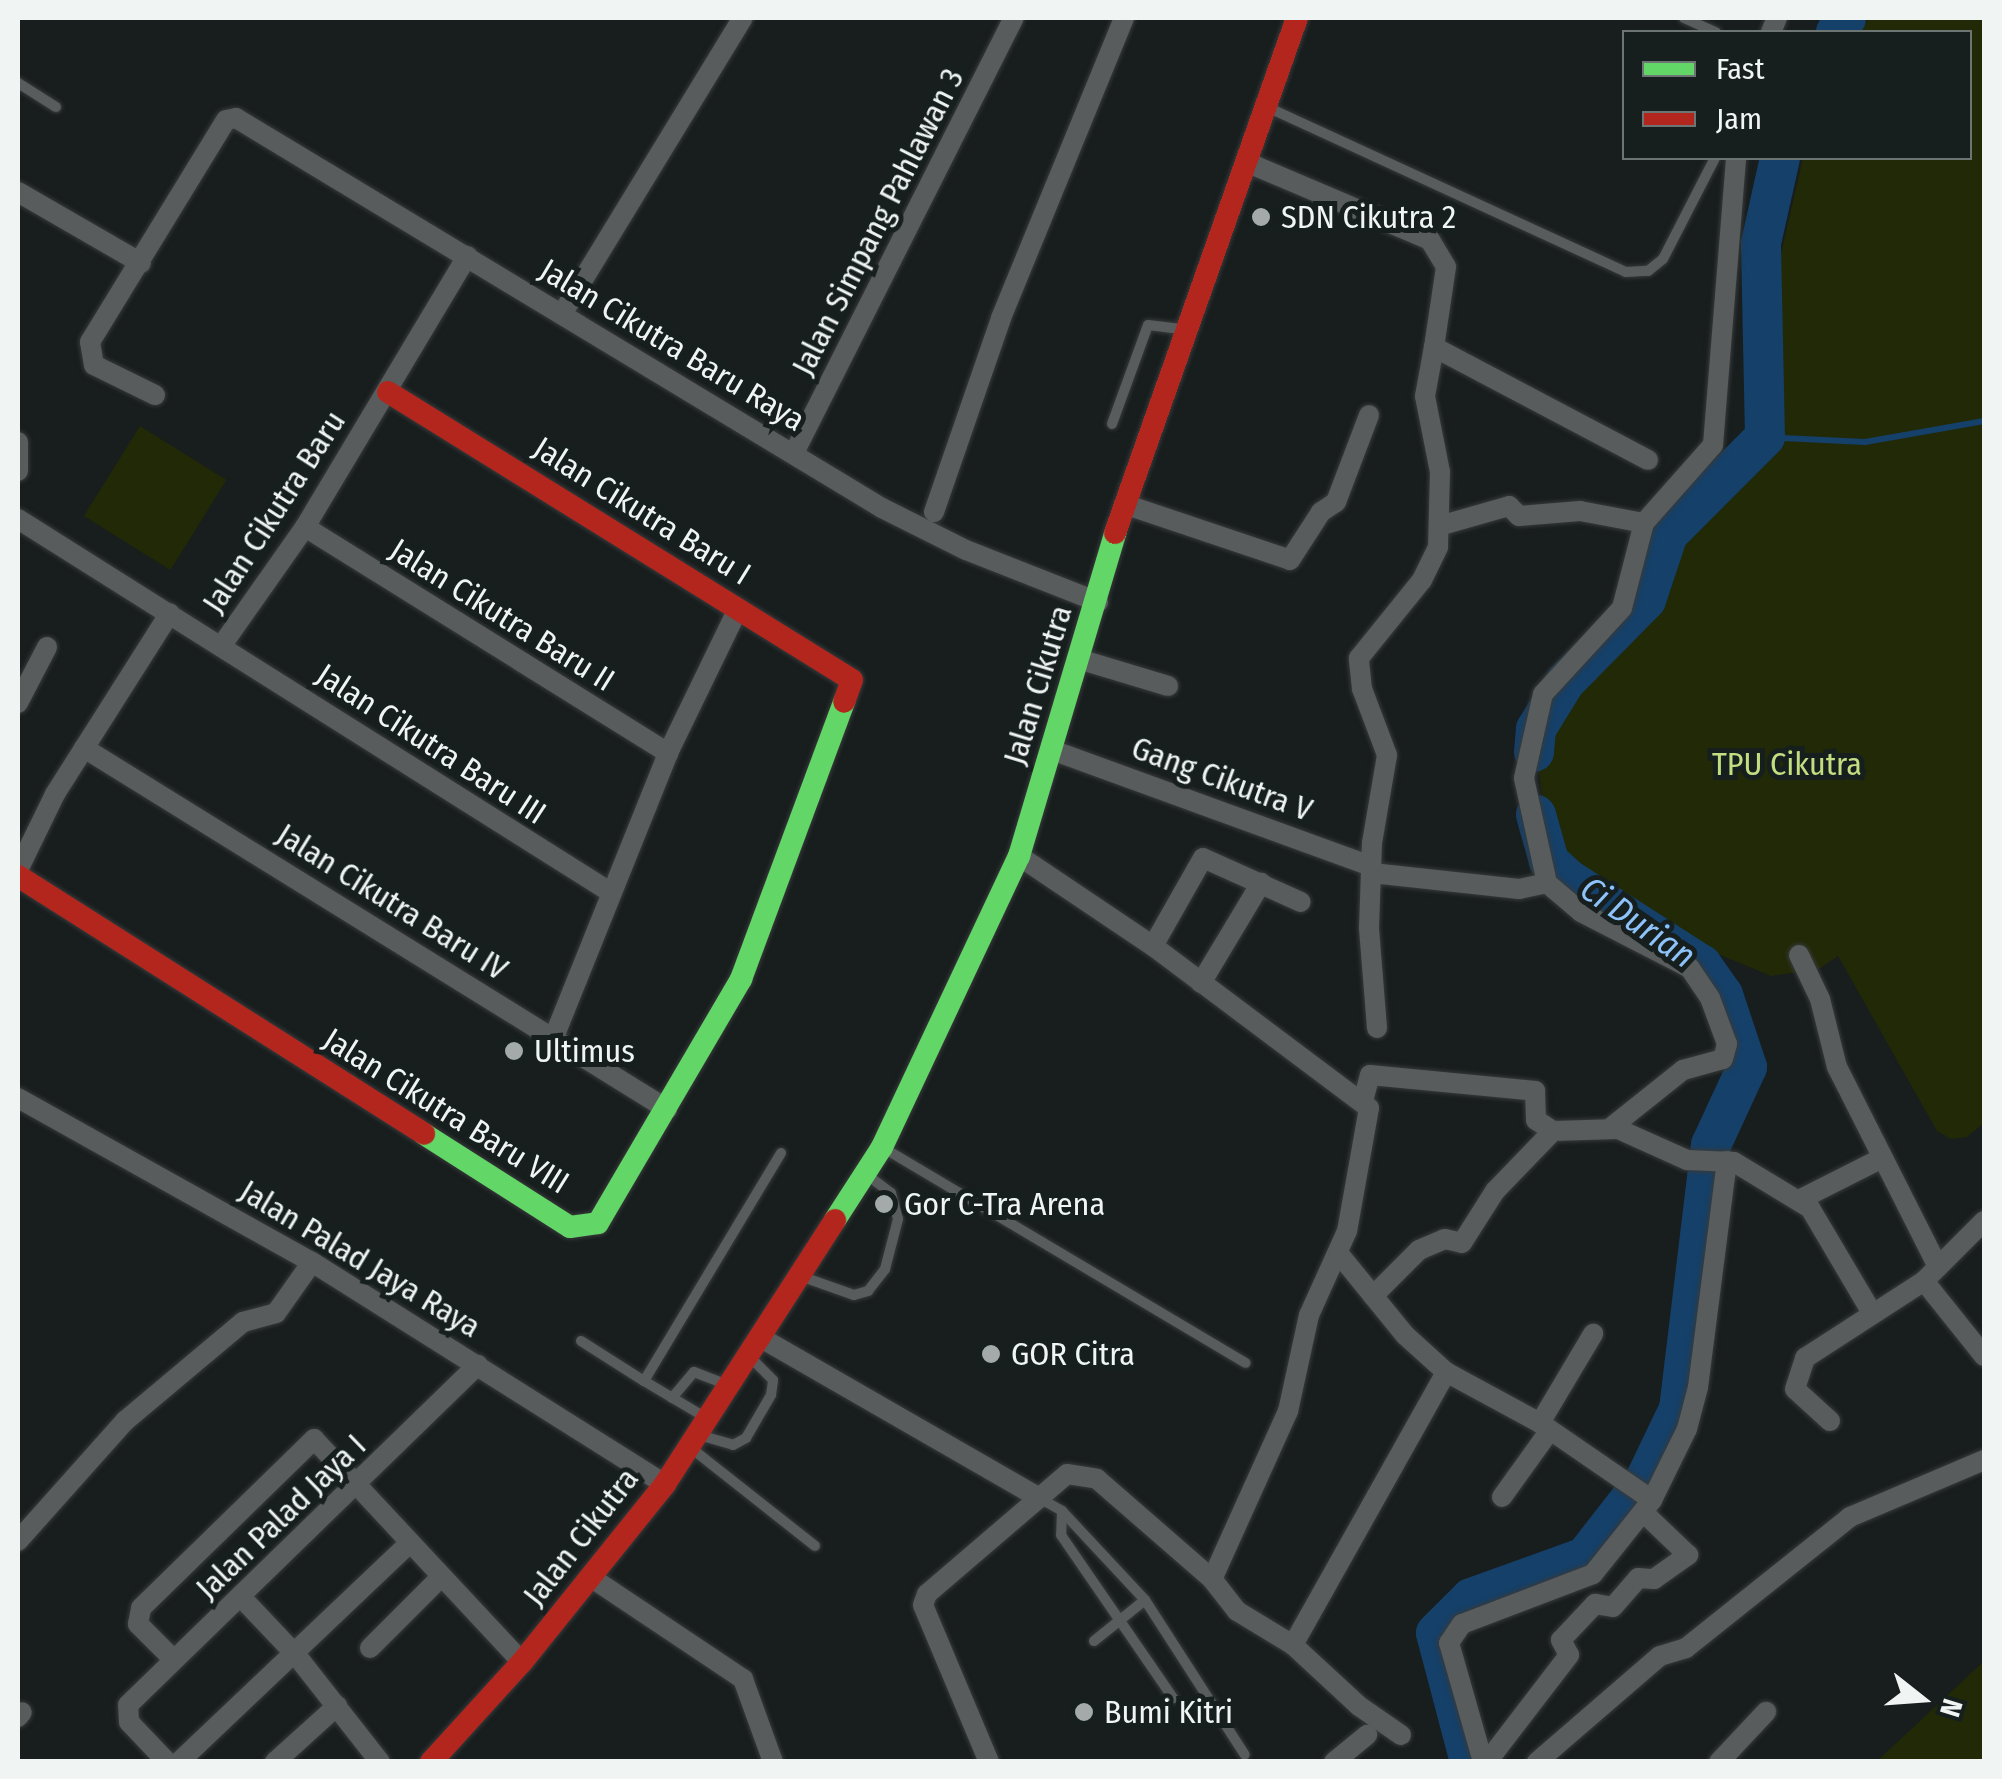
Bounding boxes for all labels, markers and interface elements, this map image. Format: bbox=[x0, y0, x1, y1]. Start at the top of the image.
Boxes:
legend bbox=[1622, 30, 1972, 160]
text: Fast bbox=[1716, 51, 1764, 87]
street label: Jalan Simpang Pahlawan 3 bbox=[784, 62, 972, 382]
text: Jam bbox=[1716, 101, 1762, 137]
place label: SDN Cikutra 2 bbox=[1281, 198, 1456, 236]
marker: SDN Cikutra 2 bbox=[1250, 206, 1272, 228]
street label: Jalan Cikutra Baru Raya bbox=[532, 251, 812, 439]
street label: Jalan Cikutra Baru bbox=[194, 404, 354, 620]
street label: Jalan Cikutra Baru I bbox=[526, 429, 758, 593]
street label: Jalan Cikutra Baru II bbox=[383, 531, 621, 699]
street label: Jalan Cikutra bbox=[996, 601, 1080, 769]
street label: Jalan Cikutra Baru III bbox=[309, 656, 553, 832]
street label: Gang Cikutra V bbox=[1126, 729, 1318, 829]
park label: TPU Cikutra bbox=[1712, 745, 1862, 783]
street label: Jalan Cikutra Baru IV bbox=[269, 815, 515, 989]
water label: Ci Durian bbox=[1572, 867, 1704, 977]
street label: Jalan Cikutra Baru VIII bbox=[316, 1020, 576, 1202]
place label: Ultimus bbox=[534, 1032, 635, 1070]
marker: Ultimus bbox=[503, 1040, 525, 1062]
street label: Jalan Palad Jaya Raya bbox=[233, 1172, 487, 1346]
place label: Gor C-Tra Arena bbox=[904, 1185, 1105, 1223]
marker: Gor C-Tra Arena bbox=[873, 1193, 895, 1215]
place label: GOR Citra bbox=[1011, 1335, 1135, 1373]
marker: GOR Citra bbox=[980, 1343, 1002, 1365]
street label: Jalan Palad Jaya I bbox=[188, 1426, 374, 1608]
street label: Jalan Cikutra bbox=[515, 1460, 647, 1614]
north arrow bbox=[1872, 1649, 1972, 1749]
place label: Bumi Kitri bbox=[1104, 1693, 1233, 1731]
text: N bbox=[1933, 1695, 1969, 1721]
marker: Bumi Kitri bbox=[1073, 1701, 1095, 1723]

